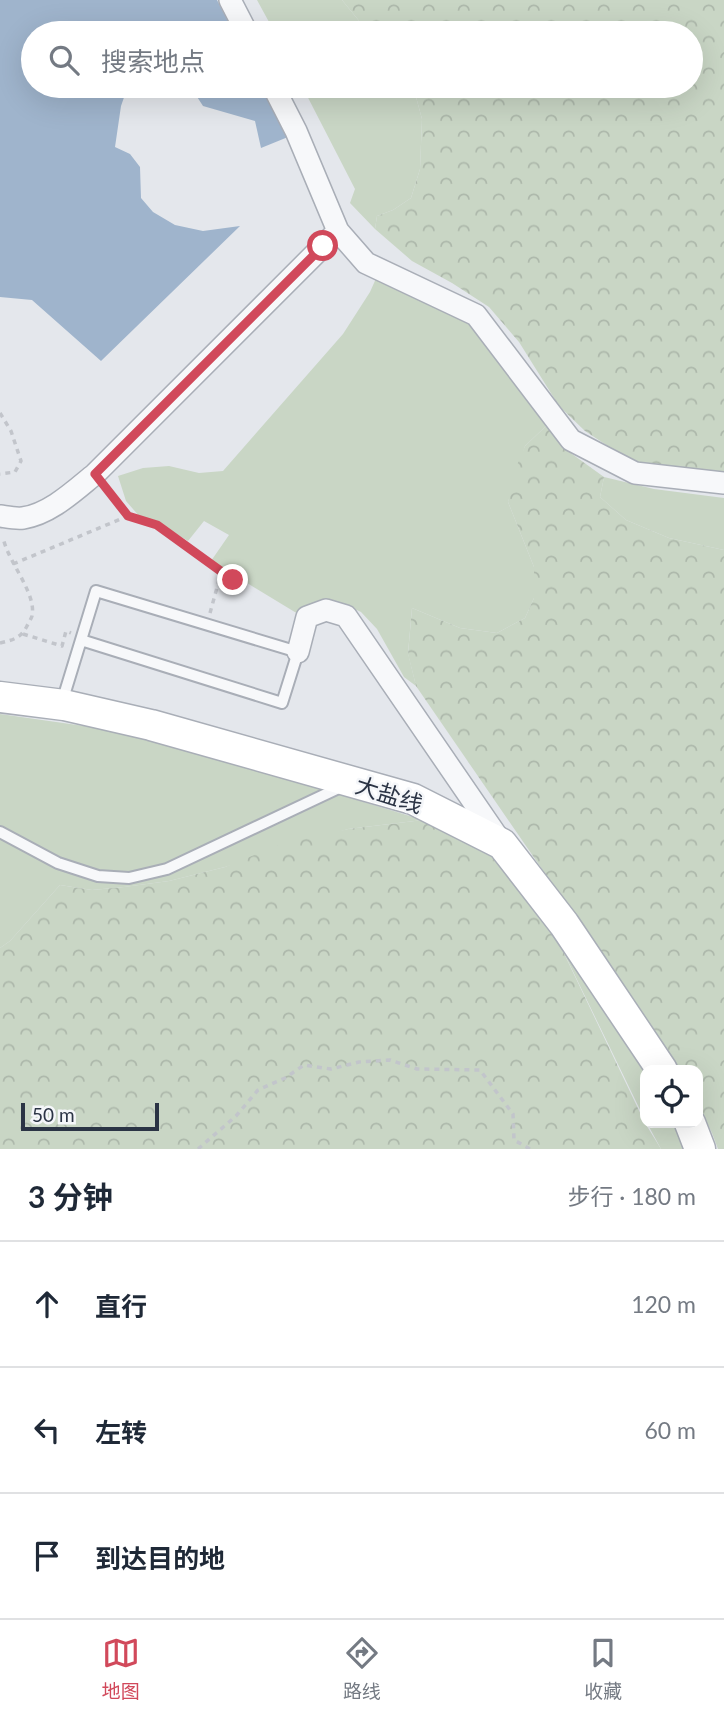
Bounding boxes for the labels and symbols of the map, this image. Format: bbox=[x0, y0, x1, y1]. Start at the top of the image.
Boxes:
route start bbox=[307, 230, 338, 261]
route end bbox=[217, 564, 248, 595]
street label: 大盐线 bbox=[352, 770, 426, 818]
scale bar bbox=[21, 1100, 159, 1132]

